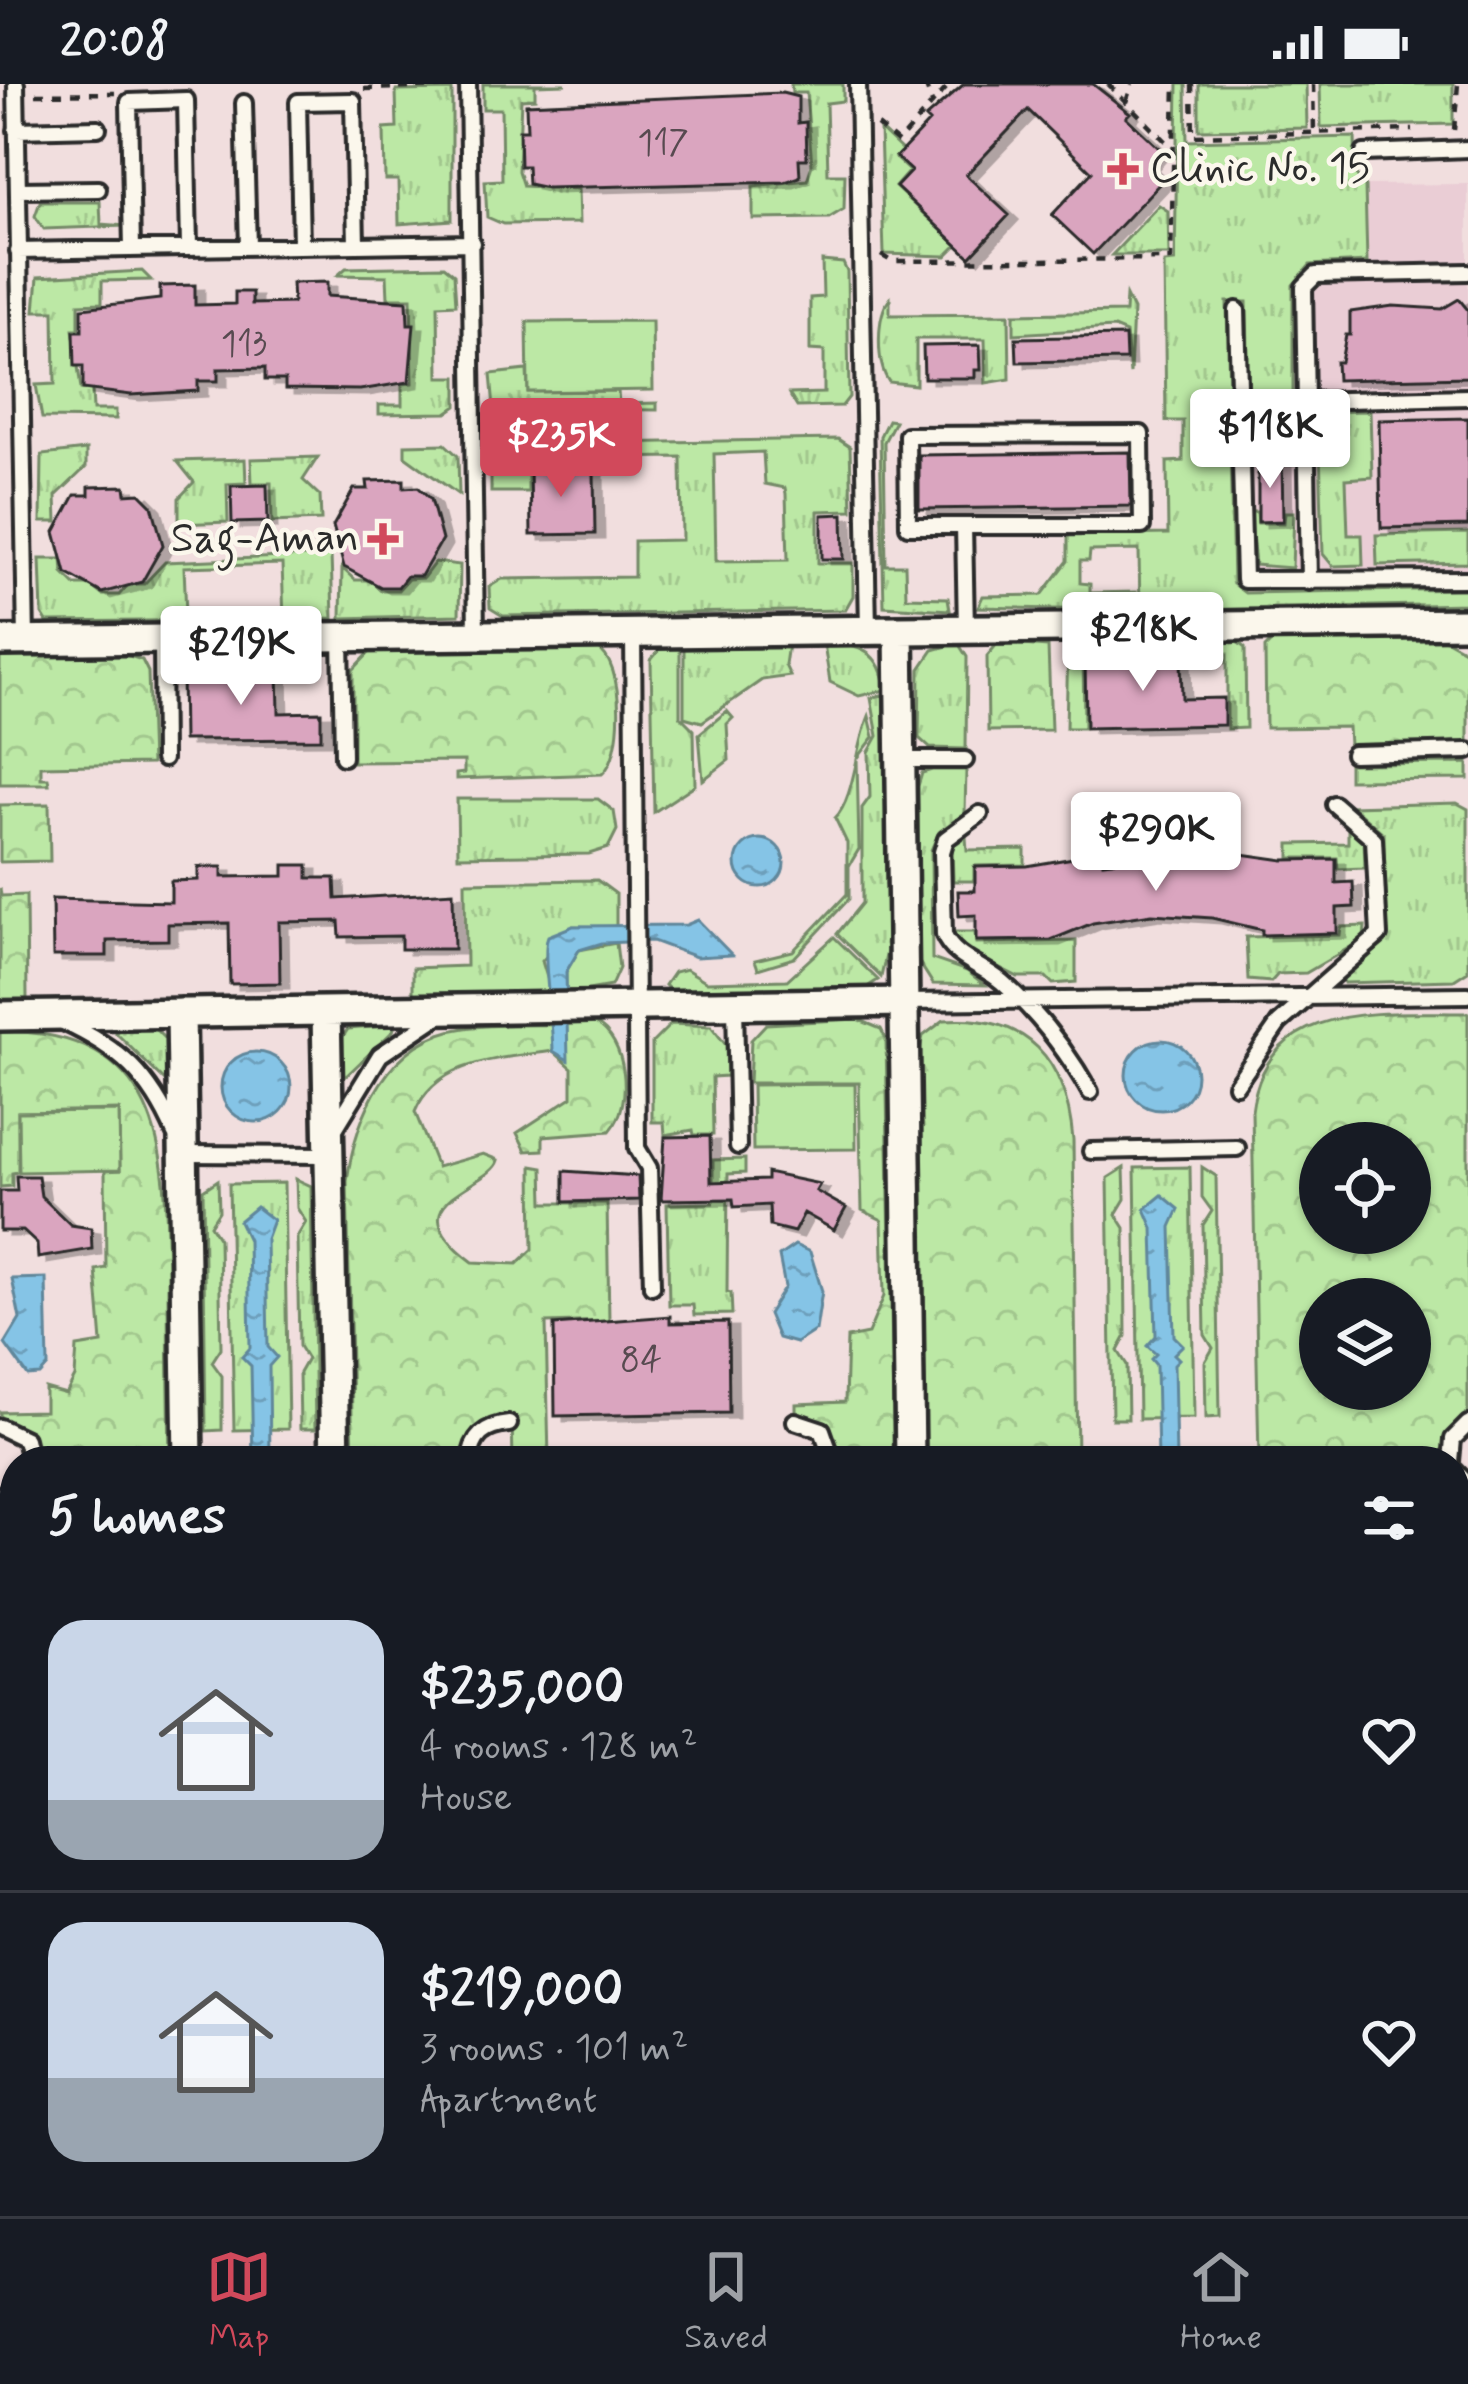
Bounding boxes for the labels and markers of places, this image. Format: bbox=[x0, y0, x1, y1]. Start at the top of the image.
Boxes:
place label: Clinic No. 15 bbox=[1150, 142, 1370, 197]
marker: Clinic No. 15 bbox=[1107, 153, 1139, 185]
pin: $118K bbox=[1186, 389, 1354, 491]
pin: $235K bbox=[477, 398, 645, 500]
place label: Sag-Aman bbox=[171, 512, 359, 571]
marker: Sag-Aman bbox=[370, 526, 396, 552]
pin: $218K bbox=[1059, 592, 1227, 694]
pin: $219K bbox=[157, 606, 325, 708]
pin: $290K bbox=[1072, 792, 1240, 894]

